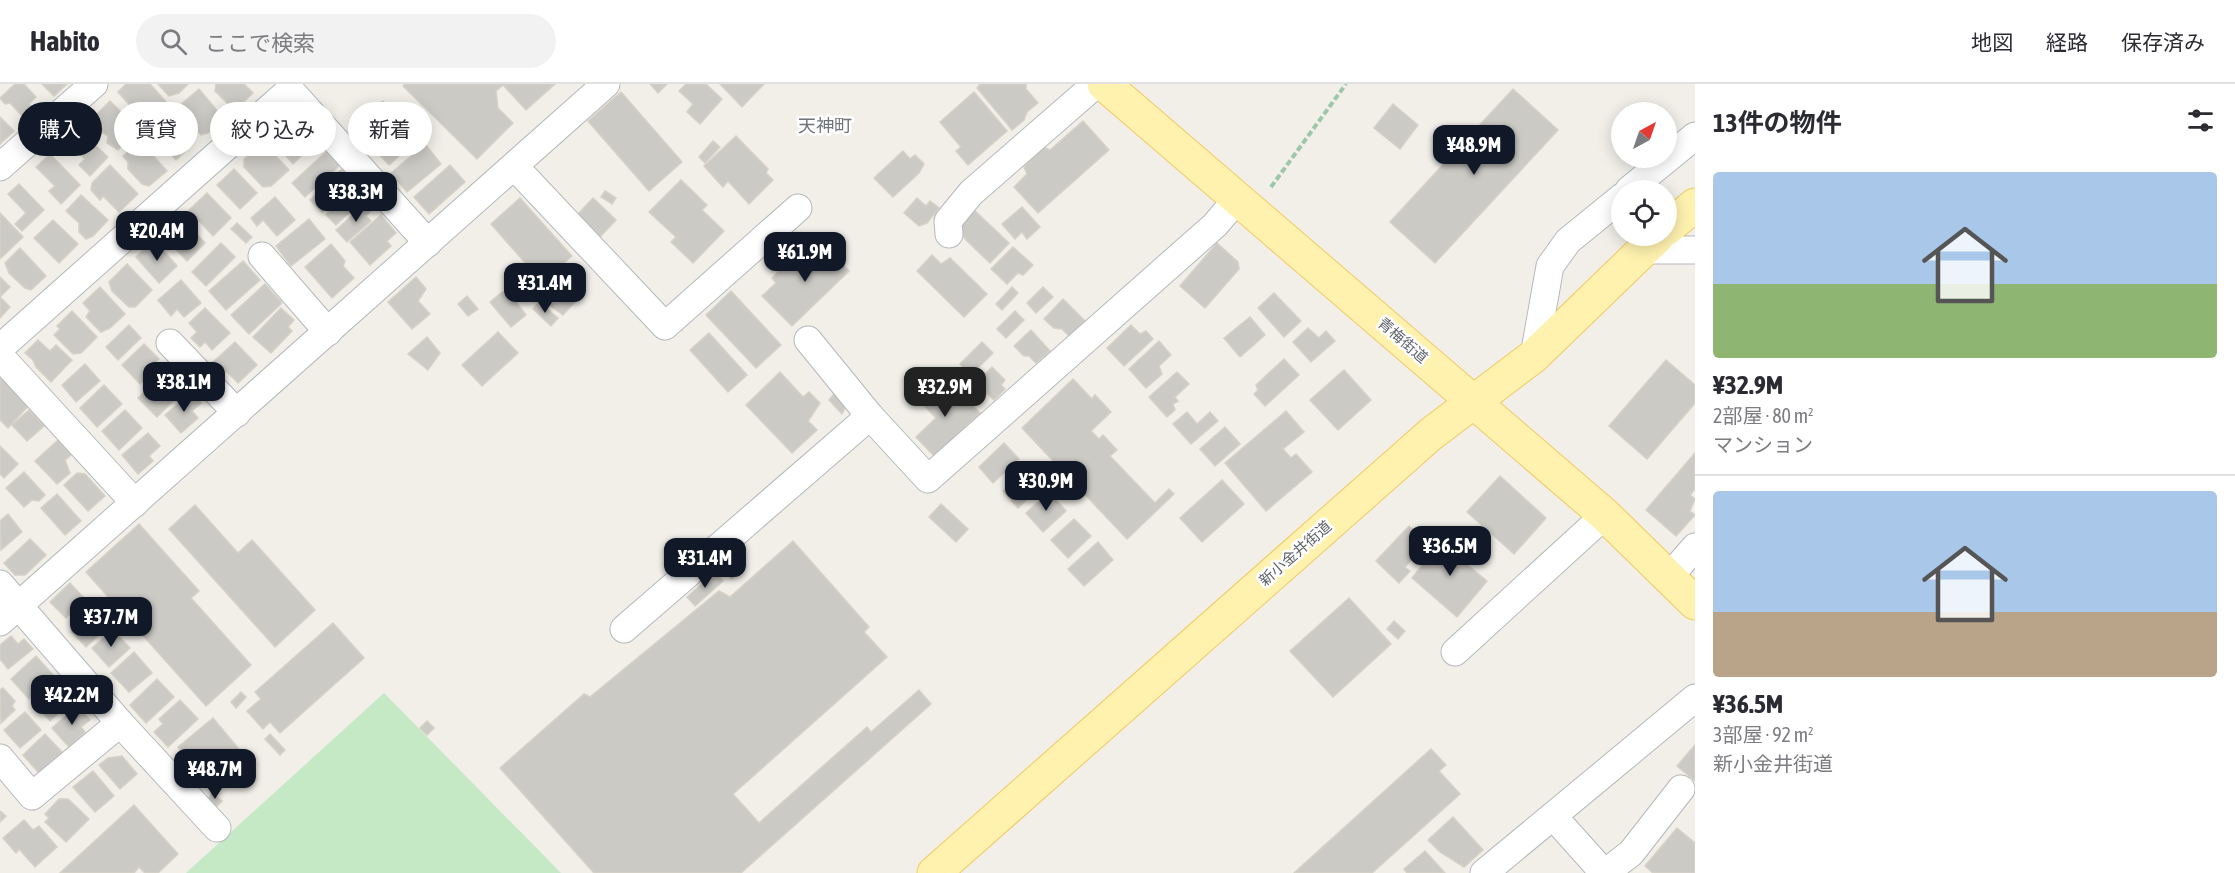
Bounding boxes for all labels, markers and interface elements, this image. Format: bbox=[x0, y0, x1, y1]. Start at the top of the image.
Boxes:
search box bbox=[136, 14, 556, 68]
text: Habito bbox=[30, 25, 100, 57]
icon: search bbox=[157, 25, 190, 58]
text: ここで検索 bbox=[205, 30, 315, 56]
text: 地図 bbox=[1971, 30, 2013, 54]
text: 経路 bbox=[2046, 30, 2088, 54]
text: 保存済み bbox=[2121, 30, 2205, 54]
chip: 購入 bbox=[18, 102, 102, 156]
chip: 賃貸 bbox=[114, 102, 198, 156]
chip: 絞り込み bbox=[210, 102, 336, 156]
chip: 新着 bbox=[348, 102, 432, 156]
north arrow bbox=[1611, 102, 1677, 168]
map controls bbox=[1611, 102, 1677, 246]
icon: filters bbox=[2184, 104, 2217, 137]
text: 13件の物件 bbox=[1713, 108, 1841, 138]
district label: 天神町 bbox=[798, 115, 852, 136]
pin: ¥48.9M bbox=[1425, 125, 1523, 176]
text: ¥48.9M bbox=[1447, 133, 1501, 156]
pin: ¥38.3M bbox=[307, 172, 405, 223]
text: ¥38.3M bbox=[329, 180, 383, 203]
button: locate bbox=[1611, 180, 1677, 246]
pin: ¥20.4M bbox=[108, 211, 206, 262]
icon: home bbox=[1911, 211, 2019, 319]
text: ¥20.4M bbox=[130, 219, 184, 242]
pin: ¥61.9M bbox=[756, 232, 854, 283]
text: ¥61.9M bbox=[778, 240, 832, 263]
pin: ¥31.4M bbox=[496, 263, 594, 314]
text: ¥31.4M bbox=[518, 271, 572, 294]
street label: 青梅街道 bbox=[1375, 314, 1431, 366]
pin: ¥38.1M bbox=[135, 362, 233, 413]
pin: ¥32.9M bbox=[896, 367, 994, 418]
text: ¥38.1M bbox=[157, 370, 211, 393]
text: ¥32.9M bbox=[1713, 370, 1783, 400]
text: ¥32.9M bbox=[918, 375, 972, 398]
text: 2部屋 · 80 m² bbox=[1713, 404, 1814, 427]
text: マンション bbox=[1713, 433, 1813, 456]
pin: ¥30.9M bbox=[997, 461, 1095, 512]
text: ¥30.9M bbox=[1019, 469, 1073, 492]
street label: 新小金井街道 bbox=[1255, 517, 1335, 589]
pin: ¥36.5M bbox=[1401, 526, 1499, 577]
icon: home bbox=[1911, 530, 2019, 638]
text: ¥36.5M bbox=[1423, 534, 1477, 557]
pin: ¥31.4M bbox=[656, 538, 754, 589]
text: ¥31.4M bbox=[678, 546, 732, 569]
pin: ¥37.7M bbox=[62, 597, 160, 648]
text: ¥37.7M bbox=[84, 605, 138, 628]
pin: ¥42.2M bbox=[23, 675, 121, 726]
text: ¥42.2M bbox=[45, 683, 99, 706]
text: ¥36.5M bbox=[1713, 689, 1783, 719]
text: 3部屋 · 92 m² bbox=[1713, 723, 1814, 746]
pin: ¥48.7M bbox=[166, 749, 264, 800]
text: 新小金井街道 bbox=[1713, 752, 1833, 775]
text: ¥48.7M bbox=[188, 757, 242, 780]

